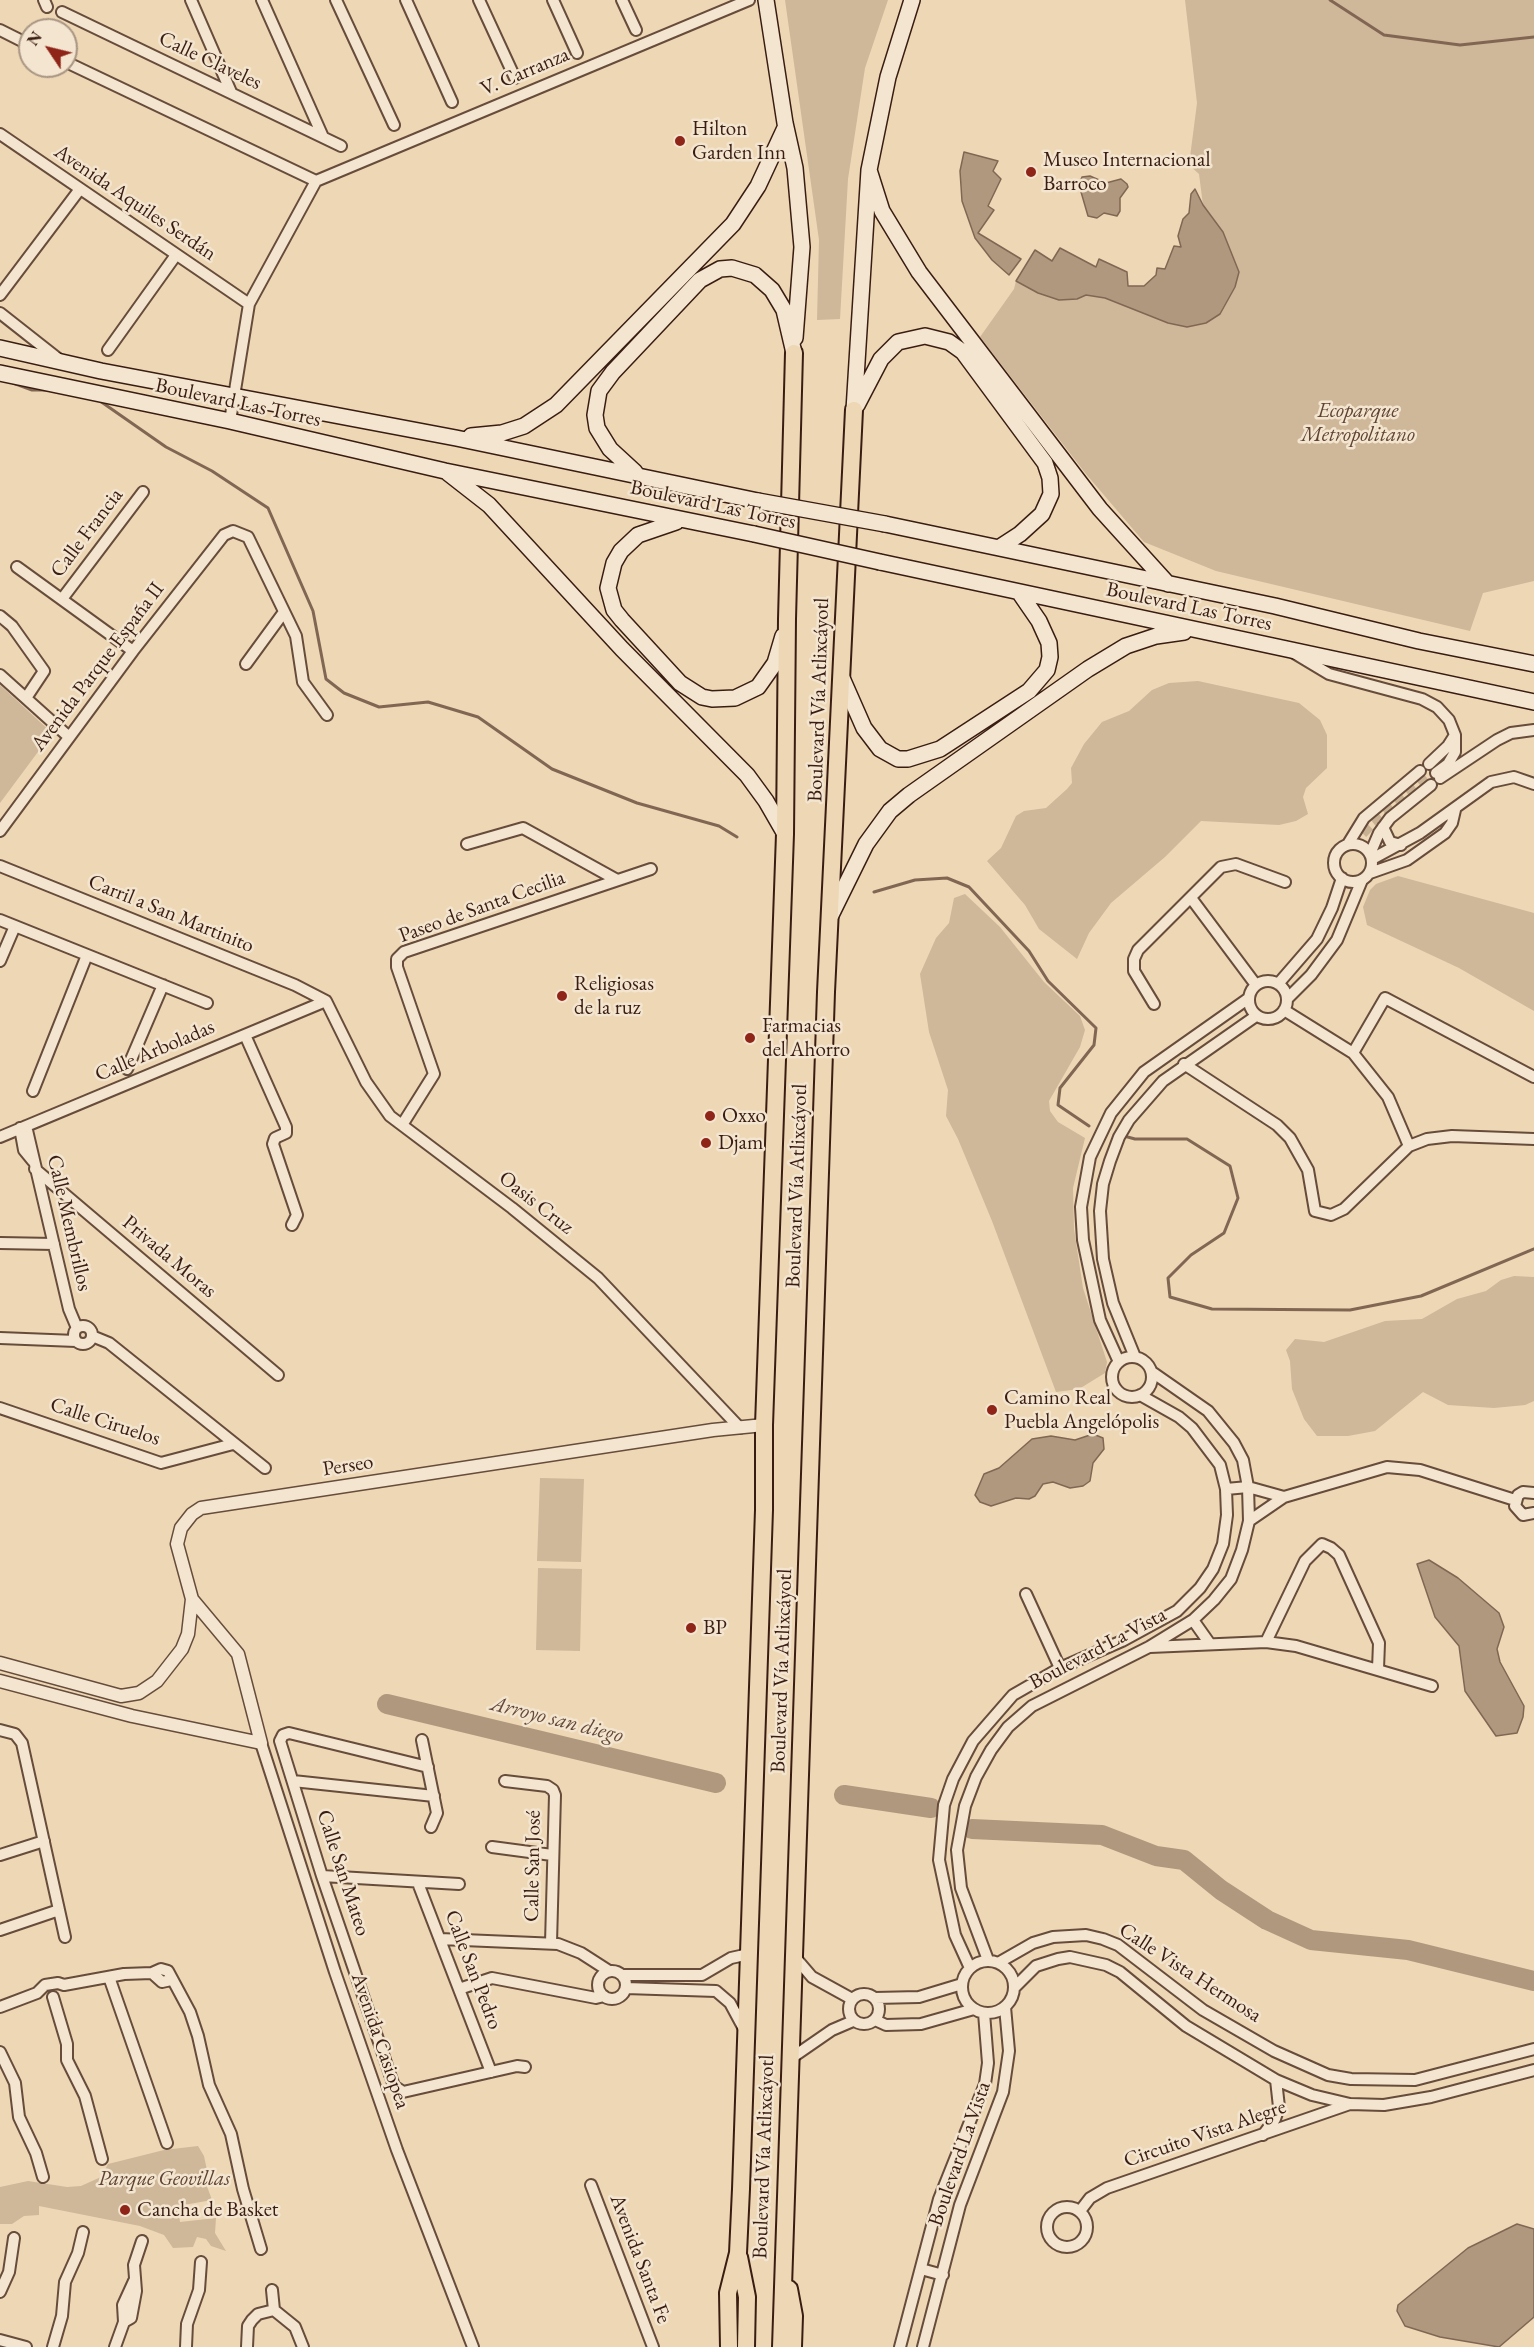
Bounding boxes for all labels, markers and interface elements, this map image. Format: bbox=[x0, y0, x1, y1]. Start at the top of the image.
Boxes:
north arrow bbox=[18, 18, 78, 78]
street label: Calle Claveles bbox=[155, 26, 265, 96]
text: N bbox=[22, 27, 47, 50]
street label: V. Carranza bbox=[477, 42, 573, 102]
place label: Hilton Garden Inn bbox=[692, 116, 786, 166]
marker: Hilton Garden Inn bbox=[673, 134, 687, 148]
street label: Avenida Aquiles Serdán bbox=[49, 139, 221, 267]
place label: Museo Internacional Barroco bbox=[1043, 147, 1210, 197]
marker: Museo Internacional Barroco bbox=[1024, 165, 1038, 179]
street label: Boulevard Las Torres bbox=[153, 373, 323, 433]
park label: Ecoparque Metropolitano bbox=[1301, 398, 1415, 448]
street label: Boulevard Las Torres bbox=[628, 475, 798, 535]
street label: Calle Francia bbox=[45, 483, 129, 583]
street label: Avenida Parque España II bbox=[26, 577, 170, 757]
street label: Boulevard Las Torres bbox=[1104, 577, 1274, 637]
street label: Boulevard Vía Atlixcáyotl bbox=[803, 597, 835, 803]
street label: Paseo de Santa Cecilia bbox=[396, 865, 568, 949]
street label: Carril a San Martinito bbox=[84, 869, 258, 959]
place label: Religiosas de la ruz bbox=[574, 971, 654, 1021]
marker: Religiosas de la ruz bbox=[555, 989, 569, 1003]
place label: Farmacias del Ahorro bbox=[762, 1013, 850, 1063]
street label: Calle Arboladas bbox=[91, 1015, 219, 1087]
marker: Farmacias del Ahorro bbox=[743, 1031, 757, 1045]
street label: Boulevard Vía Atlixcáyotl bbox=[781, 1083, 813, 1289]
place label: Oxxo bbox=[722, 1103, 766, 1129]
marker: Oxxo bbox=[703, 1109, 717, 1123]
place label: Djam bbox=[718, 1130, 763, 1156]
marker: Djam bbox=[699, 1136, 713, 1150]
street label: Calle Membrillos bbox=[41, 1152, 97, 1294]
street label: Oasis Cruz bbox=[493, 1166, 579, 1240]
street label: Privada Moras bbox=[117, 1210, 221, 1304]
place label: Camino Real Puebla Angelópolis bbox=[1004, 1385, 1159, 1435]
street label: Calle Ciruelos bbox=[47, 1392, 163, 1452]
marker: Camino Real Puebla Angelópolis bbox=[985, 1403, 999, 1417]
street label: Perseo bbox=[321, 1450, 375, 1482]
street label: Boulevard Vía Atlixcáyotl bbox=[766, 1568, 798, 1774]
street label: Boulevard La Vista bbox=[1025, 1602, 1171, 1696]
place label: BP bbox=[703, 1615, 727, 1641]
marker: BP bbox=[684, 1621, 698, 1635]
water label: Arroyo san diego bbox=[488, 1691, 626, 1749]
street label: Calle San Mateo bbox=[311, 1807, 375, 1939]
street label: Calle San José bbox=[519, 1810, 547, 1922]
street label: Calle San Pedro bbox=[439, 1907, 507, 2033]
street label: Calle Vista Hermosa bbox=[1114, 1918, 1266, 2028]
street label: Avenida Casiopea bbox=[345, 1970, 415, 2112]
street label: Boulevard Vía Atlixcáyotl bbox=[748, 2054, 780, 2260]
street label: Boulevard La Vista bbox=[923, 2078, 997, 2230]
street label: Circuito Vista Alegre bbox=[1121, 2094, 1289, 2174]
park label: Parque Geovillas bbox=[98, 2166, 230, 2192]
street label: Avenida Santa Fe bbox=[604, 2191, 676, 2327]
place label: Cancha de Basket bbox=[137, 2197, 278, 2223]
marker: Cancha de Basket bbox=[118, 2203, 132, 2217]

